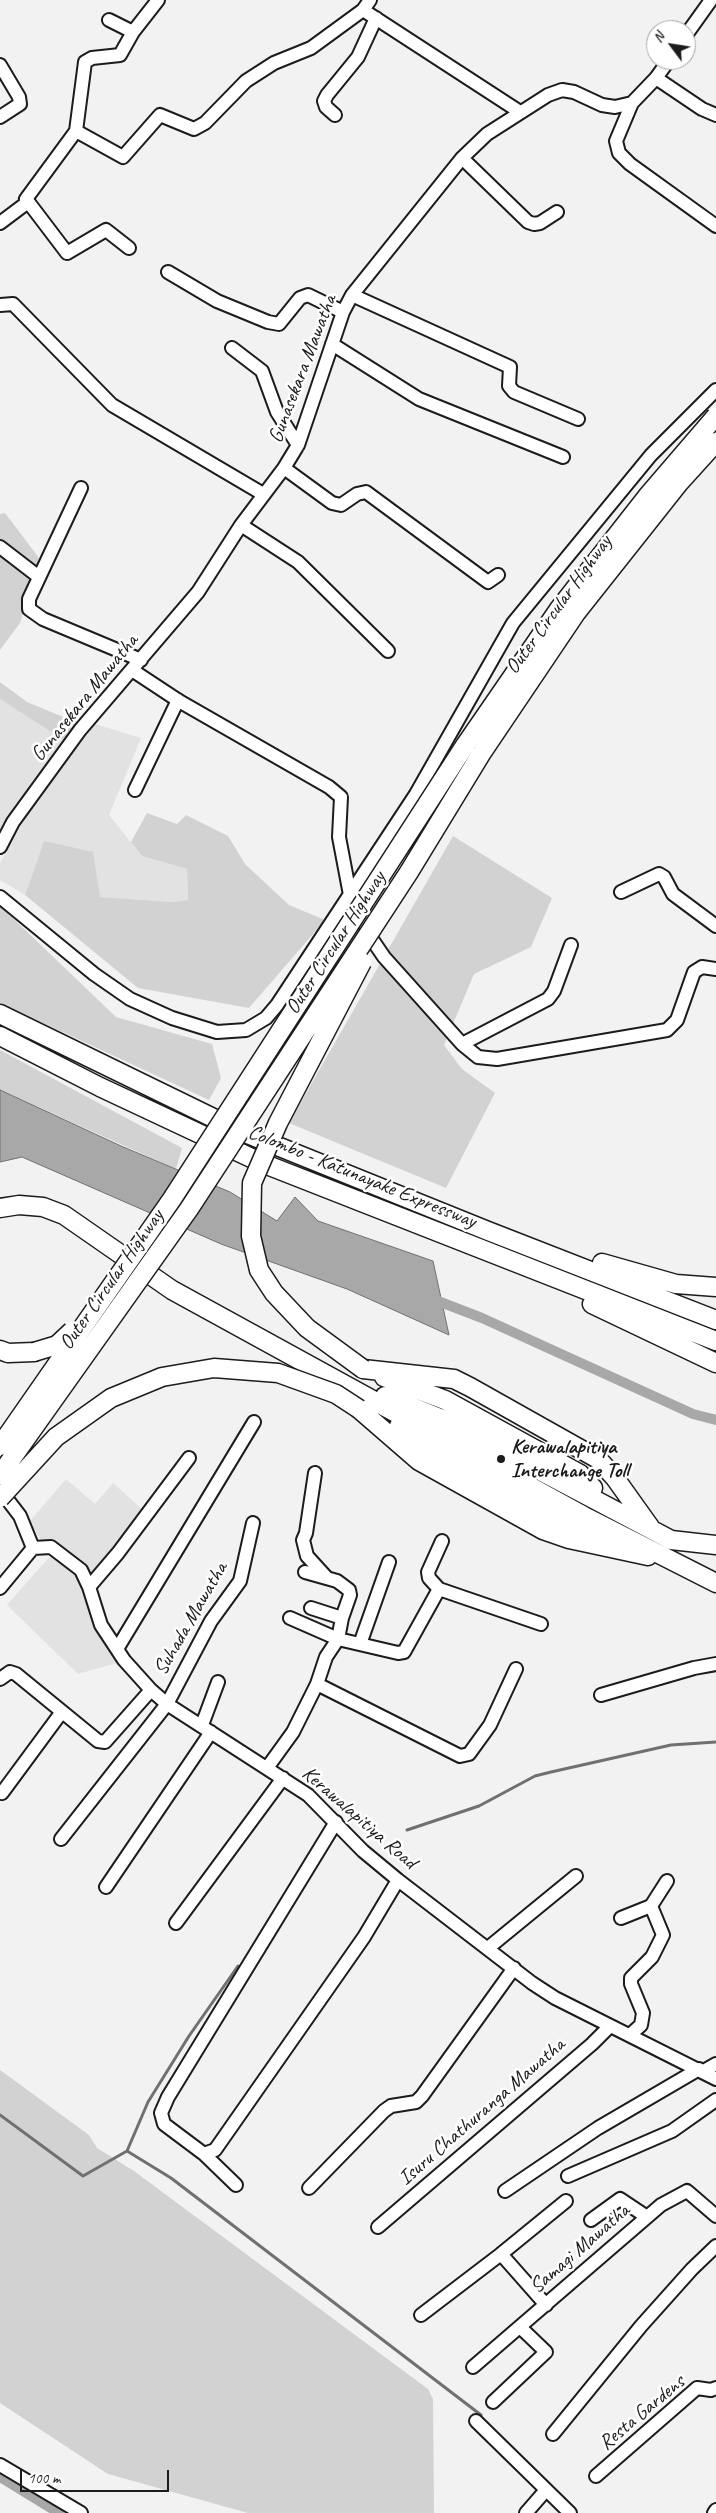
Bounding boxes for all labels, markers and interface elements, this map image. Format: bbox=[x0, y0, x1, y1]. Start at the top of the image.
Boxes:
north arrow bbox=[646, 20, 696, 70]
text: N bbox=[649, 29, 668, 46]
street label: Gunasekara Mawatha bbox=[263, 292, 343, 446]
street label: Outer Circular Highway bbox=[500, 531, 618, 679]
street label: Gunasekara Mawatha bbox=[26, 629, 144, 767]
street label: Outer Circular Highway bbox=[280, 867, 392, 1019]
street label: Colombo - Katunayake Expressway bbox=[244, 1120, 480, 1234]
street label: Outer Circular Highway bbox=[54, 1205, 170, 1355]
place label: Kerawalapitiya Interchange Toll bbox=[511, 1434, 629, 1484]
marker: Kerawalapitiya Interchange Toll bbox=[495, 1453, 507, 1465]
street label: Suhada Mawatha bbox=[149, 1558, 233, 1680]
street label: Kerawalapitiya Road bbox=[296, 1761, 422, 1875]
street label: Isuru Chathuranga Mawatha bbox=[394, 2033, 570, 2191]
street label: Samagi Mawatha bbox=[525, 2199, 635, 2299]
street label: Resta Gardens bbox=[594, 2370, 690, 2456]
scale bar bbox=[22, 2460, 171, 2492]
text: 100 m bbox=[28, 2469, 60, 2488]

